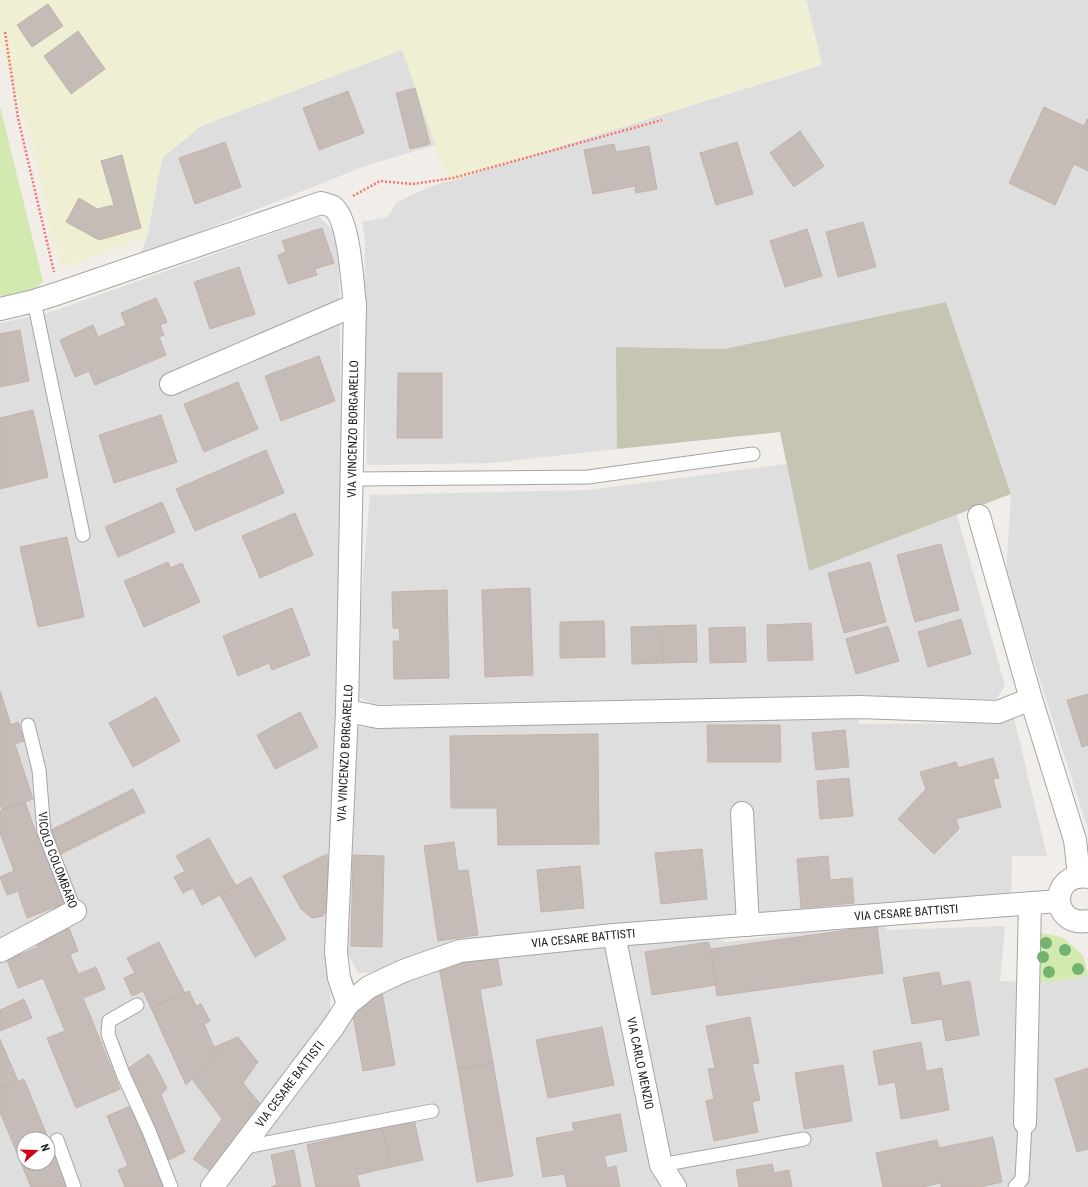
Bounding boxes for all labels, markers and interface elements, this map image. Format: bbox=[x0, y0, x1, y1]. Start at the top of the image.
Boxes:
street label: VIA VINCENZO BORGARELLO bbox=[345, 360, 361, 498]
street label: VIA VINCENZO BORGARELLO bbox=[334, 684, 356, 822]
street label: VICOLO COLOMBARO bbox=[35, 811, 80, 910]
street label: VIA CESARE BATTISTI bbox=[854, 902, 959, 924]
street label: VIA CESARE BATTISTI bbox=[531, 926, 636, 951]
street label: VIA CARLO MENZIO bbox=[624, 1016, 656, 1111]
street label: VIA CESARE BATTISTI bbox=[253, 1038, 327, 1130]
north arrow bbox=[16, 1131, 56, 1171]
text: N bbox=[38, 1142, 52, 1153]

